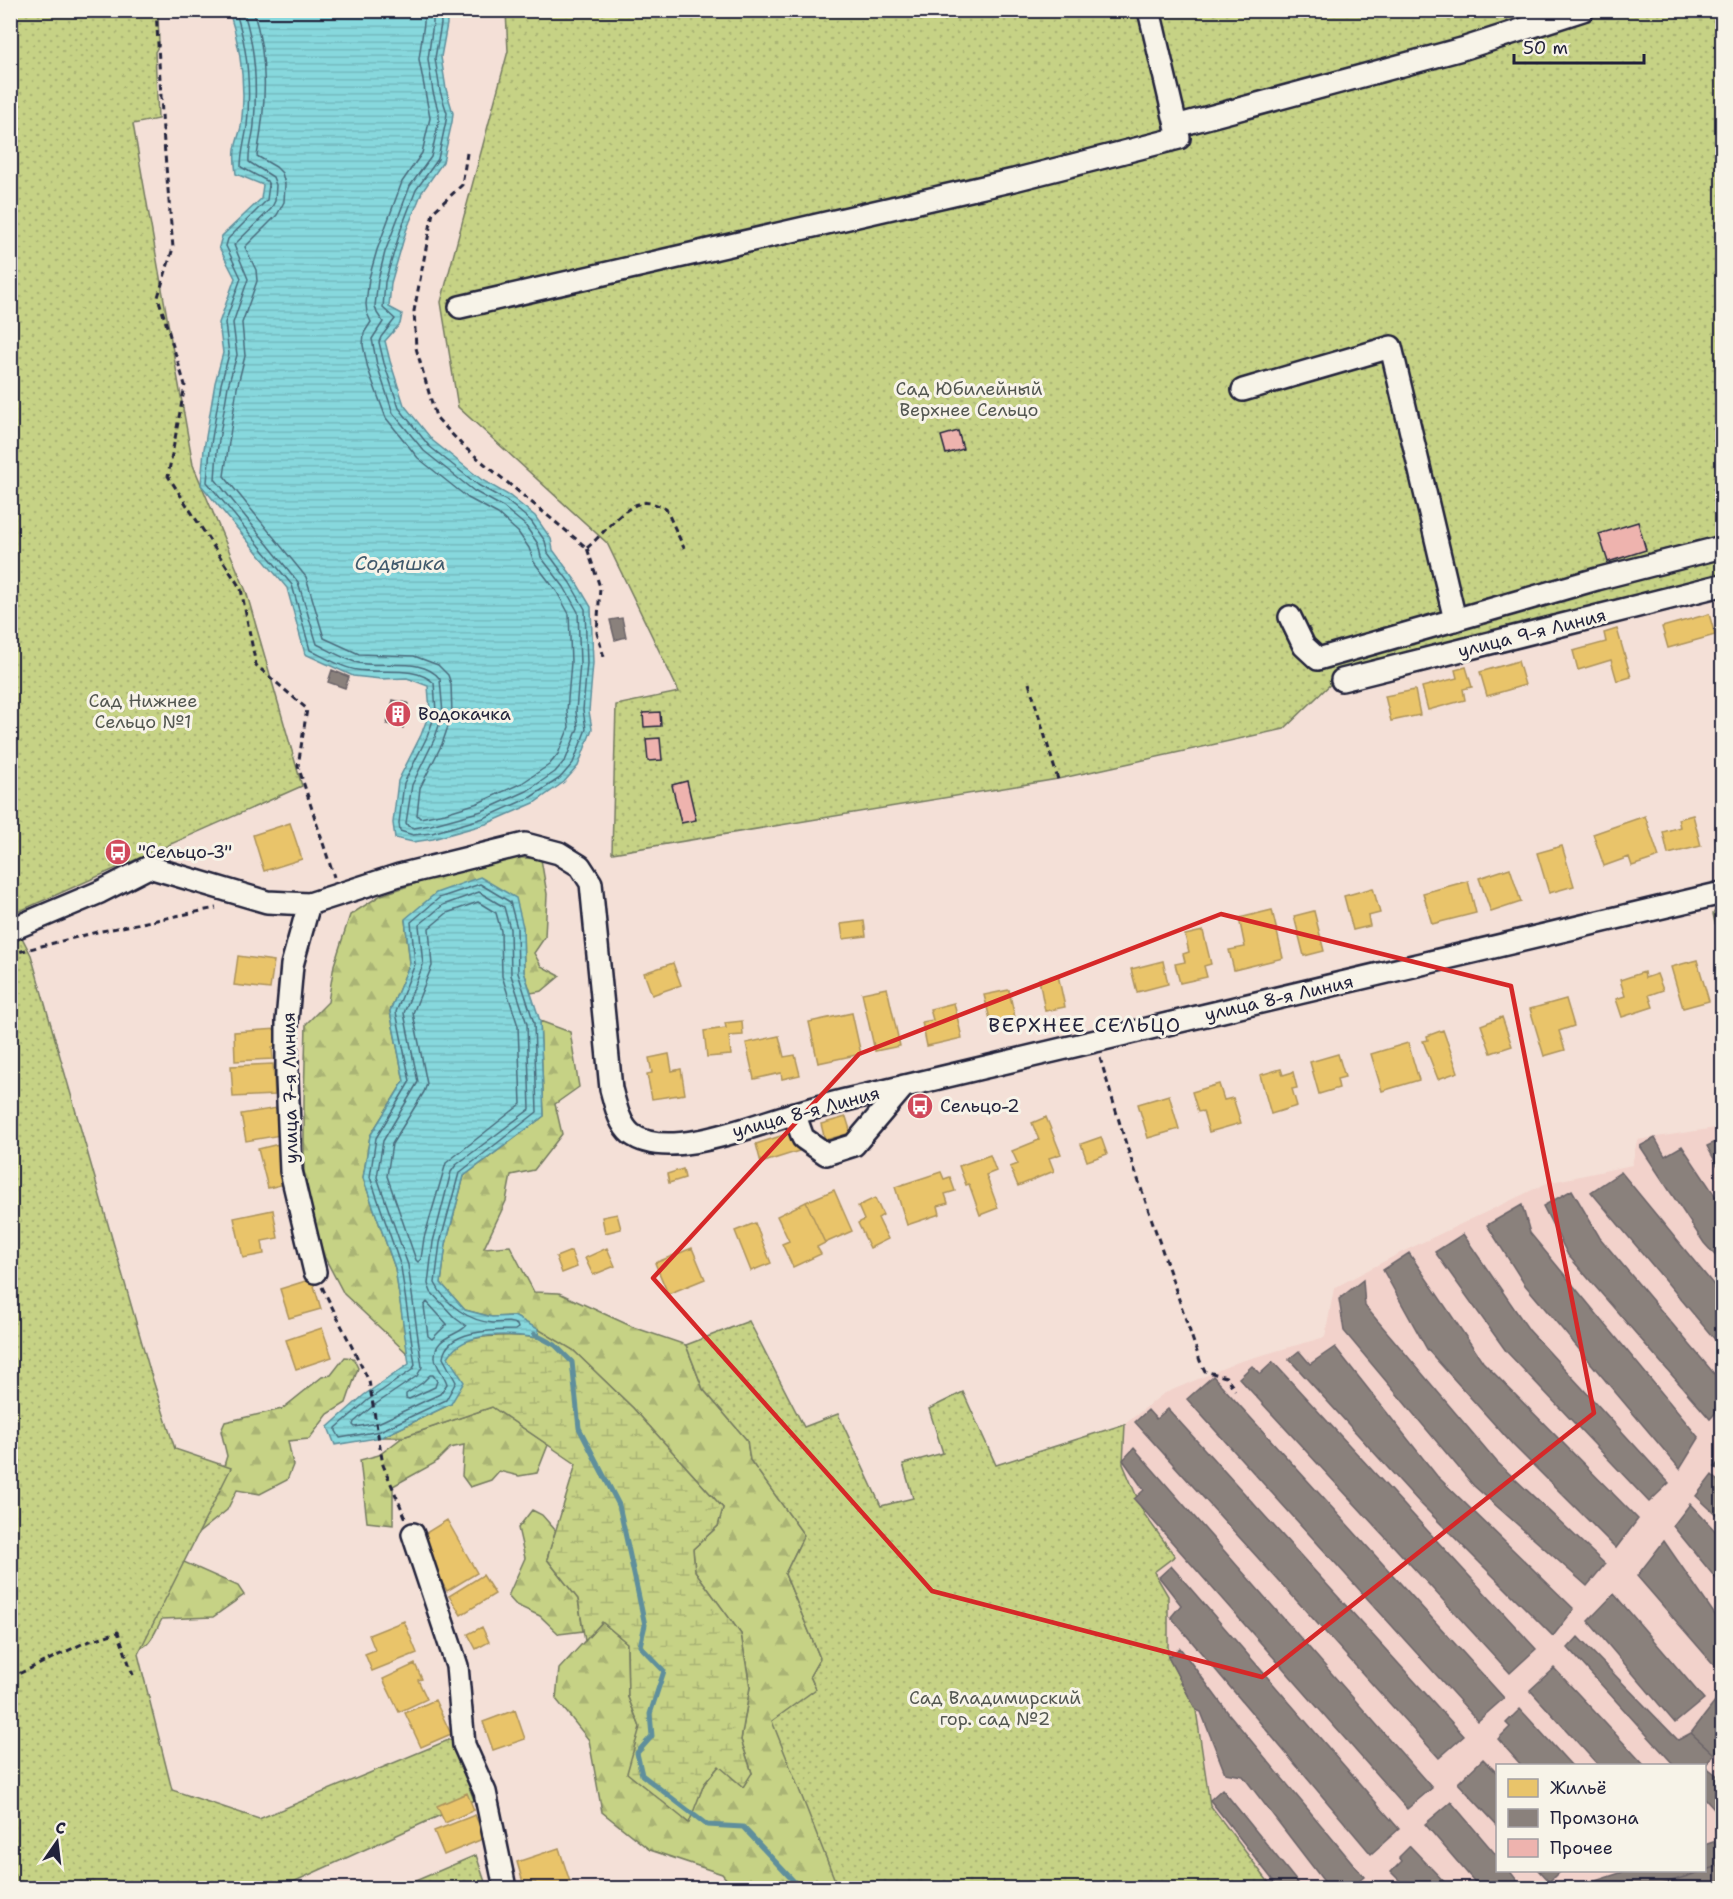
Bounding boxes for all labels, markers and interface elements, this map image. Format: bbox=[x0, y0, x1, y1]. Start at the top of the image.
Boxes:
scale bar bbox=[1514, 27, 1644, 65]
text: 50 m bbox=[1523, 36, 1568, 60]
park label: Сад Юбилейный Верхнее Сельцо bbox=[896, 377, 1043, 422]
water label: Содышка bbox=[354, 550, 446, 576]
street label: улица 9-я Линия bbox=[1455, 603, 1609, 663]
park label: Сад Нижнее Сельцо №1 bbox=[88, 689, 198, 734]
building icon: Водокачка bbox=[383, 699, 413, 729]
place label: Водокачка bbox=[418, 702, 511, 726]
bus stop icon: "Сельцо-3" bbox=[103, 837, 133, 867]
place label: "Сельцо-3" bbox=[138, 840, 232, 864]
street label: улица 8-я Линия bbox=[1202, 969, 1356, 1027]
street label: улица 7-я Линия bbox=[277, 1012, 303, 1164]
district label: ВЕРХНЕЕ СЕЛЬЦО bbox=[988, 1012, 1182, 1038]
street label: улица 8-я Линия bbox=[730, 1081, 882, 1143]
bus stop icon: Сельцо-2 bbox=[905, 1091, 935, 1121]
place label: Сельцо-2 bbox=[940, 1094, 1020, 1118]
park label: Сад Владимирский гор. сад №2 bbox=[909, 1686, 1081, 1731]
legend bbox=[1496, 1764, 1706, 1872]
text: Жильё bbox=[1550, 1776, 1607, 1800]
text: Промзона bbox=[1550, 1806, 1639, 1830]
north arrow bbox=[27, 1812, 87, 1872]
text: С bbox=[53, 1817, 68, 1839]
text: Прочее bbox=[1550, 1836, 1613, 1860]

